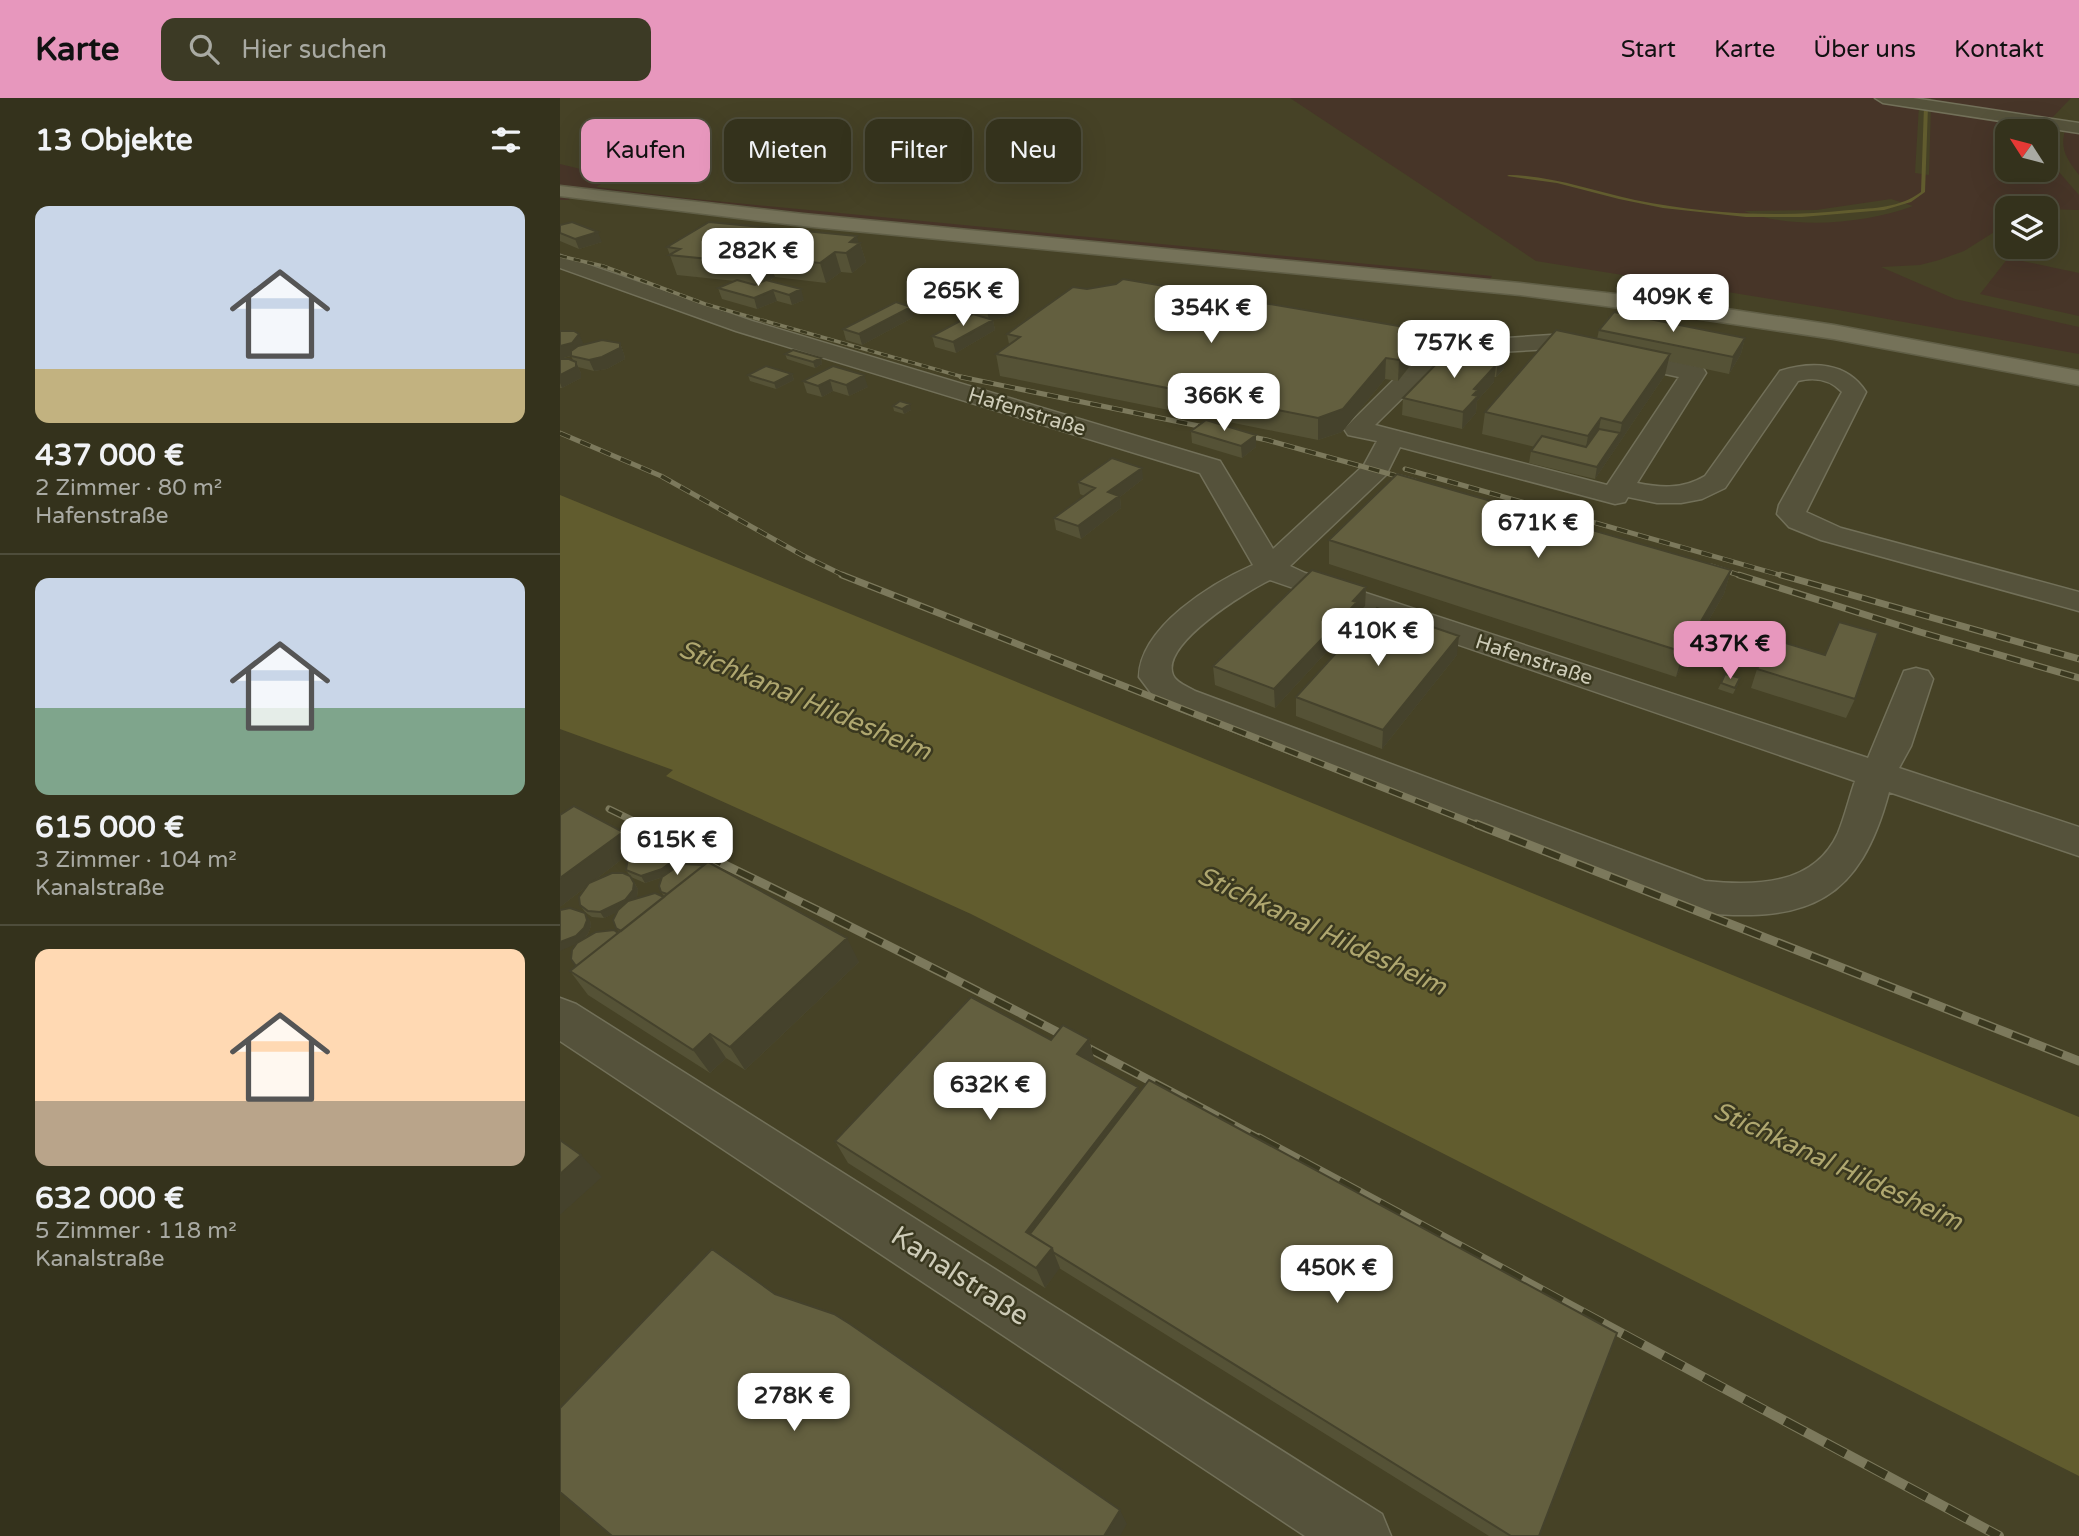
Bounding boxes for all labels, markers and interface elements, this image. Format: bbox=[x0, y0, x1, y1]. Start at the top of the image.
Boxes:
search box bbox=[161, 18, 651, 81]
text: Karte bbox=[35, 30, 119, 69]
icon: search bbox=[185, 30, 223, 68]
text: Hier suchen bbox=[241, 34, 387, 65]
text: Start bbox=[1621, 35, 1676, 64]
text: Karte bbox=[1714, 35, 1775, 64]
text: Über uns bbox=[1813, 35, 1916, 64]
text: Kontakt bbox=[1954, 35, 2044, 64]
chip: Kaufen bbox=[581, 119, 710, 182]
chip: Mieten bbox=[724, 119, 851, 182]
chip: Filter bbox=[865, 119, 972, 182]
chip: Neu bbox=[986, 119, 1081, 182]
north arrow bbox=[1995, 119, 2058, 182]
map controls bbox=[1995, 119, 2058, 259]
icon: filters bbox=[487, 121, 525, 159]
text: 13 Objekte bbox=[35, 122, 193, 159]
button: layers bbox=[1995, 196, 2058, 259]
pin: 282K € bbox=[701, 228, 815, 288]
text: 282K € bbox=[718, 237, 798, 265]
icon: home bbox=[217, 251, 343, 377]
pin: 265K € bbox=[906, 268, 1020, 328]
pin: 409K € bbox=[1616, 274, 1730, 334]
text: 265K € bbox=[923, 277, 1003, 305]
text: 409K € bbox=[1633, 283, 1713, 311]
pin: 354K € bbox=[1154, 286, 1268, 345]
text: 354K € bbox=[1171, 294, 1251, 322]
pin: 757K € bbox=[1397, 320, 1511, 380]
text: 757K € bbox=[1414, 329, 1494, 357]
pin: 366K € bbox=[1167, 374, 1281, 433]
street label: Hafenstraße bbox=[965, 382, 1089, 442]
text: 366K € bbox=[1184, 382, 1264, 410]
text: 437 000 € bbox=[35, 437, 184, 474]
text: 2 Zimmer · 80 m² bbox=[35, 474, 222, 502]
pin: 671K € bbox=[1481, 500, 1595, 560]
text: Hafenstraße bbox=[35, 502, 169, 530]
text: 671K € bbox=[1498, 509, 1578, 537]
pin: 410K € bbox=[1321, 608, 1435, 668]
text: 410K € bbox=[1338, 617, 1418, 645]
pin: 437K € bbox=[1673, 622, 1787, 681]
icon: home bbox=[217, 623, 343, 749]
street label: Hafenstraße bbox=[1472, 629, 1596, 691]
text: 437K € bbox=[1690, 630, 1770, 658]
water label: Stichkanal Hildesheim bbox=[674, 633, 937, 768]
text: 615 000 € bbox=[35, 809, 184, 846]
pin: 615K € bbox=[620, 818, 734, 877]
text: 615K € bbox=[637, 826, 717, 854]
text: 3 Zimmer · 104 m² bbox=[35, 846, 237, 874]
water label: Stichkanal Hildesheim bbox=[1193, 860, 1452, 1003]
text: Kanalstraße bbox=[35, 874, 164, 902]
icon: home bbox=[217, 994, 343, 1120]
pin: 632K € bbox=[933, 1062, 1047, 1122]
text: 632K € bbox=[950, 1071, 1030, 1099]
water label: Stichkanal Hildesheim bbox=[1709, 1095, 1968, 1238]
text: 632 000 € bbox=[35, 1180, 184, 1217]
text: 5 Zimmer · 118 m² bbox=[35, 1217, 237, 1245]
street label: Kanalstraße bbox=[885, 1219, 1035, 1333]
text: Kanalstraße bbox=[35, 1245, 164, 1273]
pin: 450K € bbox=[1280, 1246, 1394, 1305]
text: 450K € bbox=[1297, 1254, 1377, 1282]
pin: 278K € bbox=[737, 1374, 851, 1433]
text: 278K € bbox=[754, 1382, 834, 1410]

